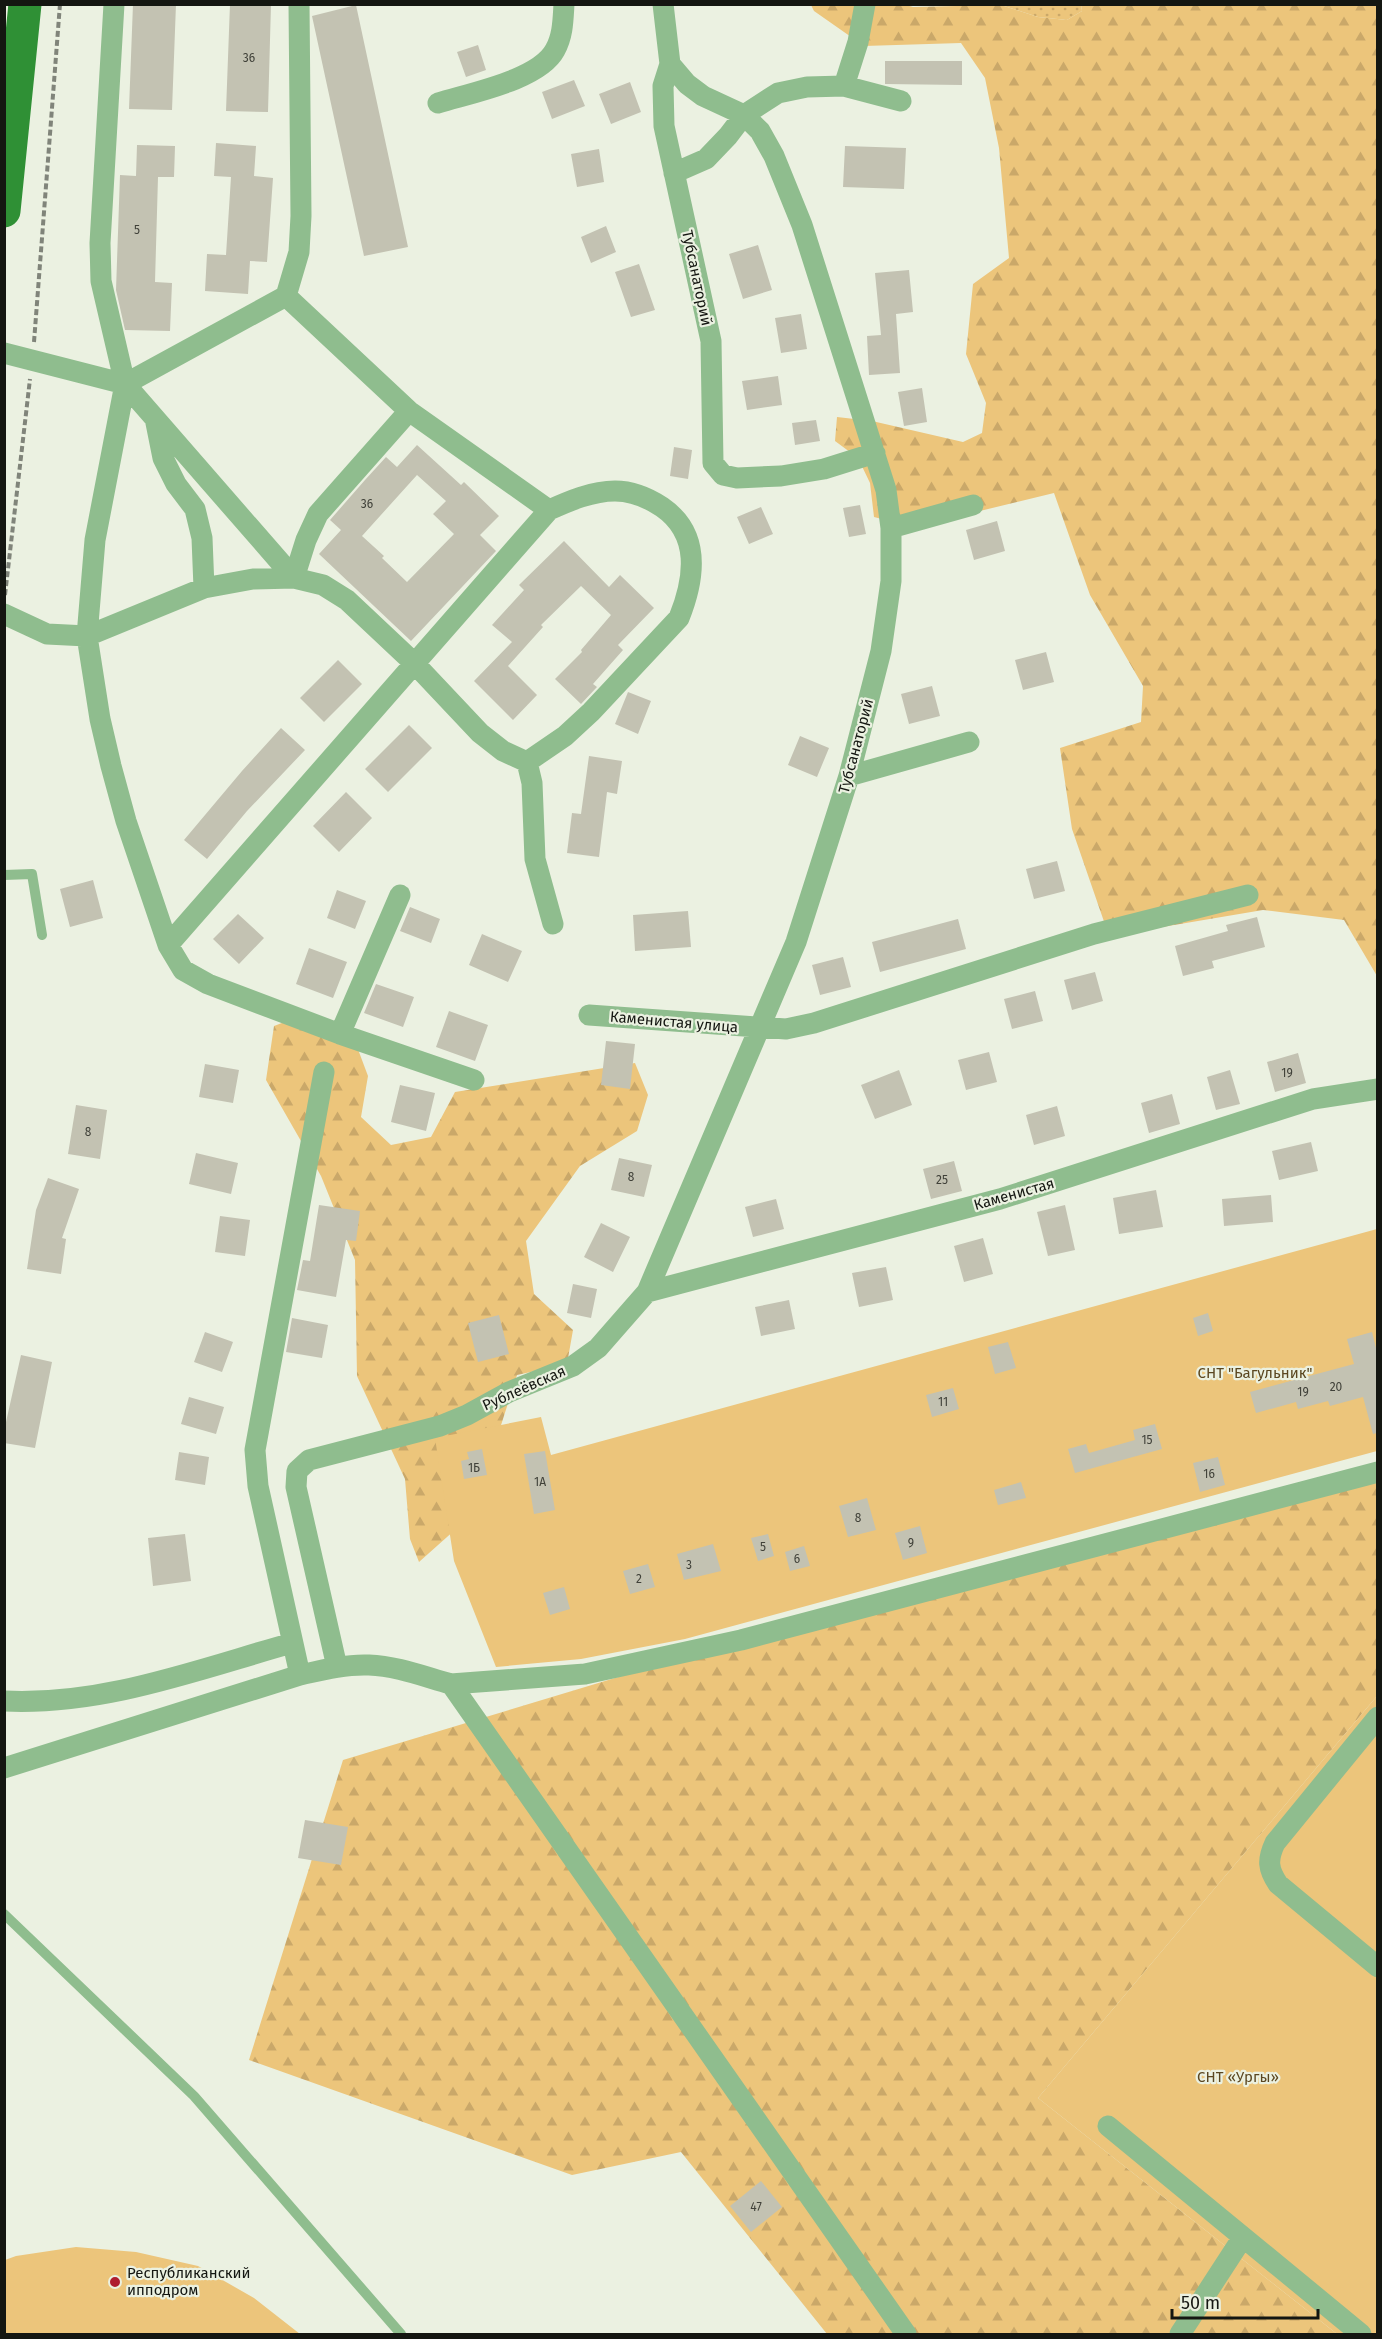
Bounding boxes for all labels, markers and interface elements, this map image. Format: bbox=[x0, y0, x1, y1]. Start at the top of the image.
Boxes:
house number: 36 bbox=[243, 51, 255, 65]
house number: 5 bbox=[134, 223, 140, 237]
street label: Тубсанаторий bbox=[678, 229, 716, 327]
house number: 36 bbox=[361, 497, 373, 511]
street label: Тубсанаторий bbox=[835, 697, 877, 795]
street label: Каменистая улица bbox=[609, 1007, 739, 1037]
house number: 19 bbox=[1281, 1066, 1293, 1080]
house number: 8 bbox=[85, 1125, 92, 1139]
house number: 8 bbox=[628, 1170, 635, 1184]
house number: 25 bbox=[936, 1173, 948, 1187]
street label: Каменистая bbox=[972, 1174, 1056, 1214]
street label: Рублеёвская bbox=[480, 1362, 568, 1414]
park label: СНТ "Багульник" bbox=[1198, 1364, 1312, 1382]
house number: 20 bbox=[1330, 1380, 1343, 1394]
house number: 19 bbox=[1297, 1385, 1309, 1399]
house number: 11 bbox=[938, 1395, 948, 1409]
house number: 15 bbox=[1141, 1433, 1153, 1447]
house number: 1Б bbox=[468, 1461, 480, 1475]
house number: 16 bbox=[1203, 1467, 1215, 1481]
house number: 1А bbox=[534, 1475, 546, 1489]
house number: 8 bbox=[855, 1511, 862, 1525]
house number: 9 bbox=[908, 1536, 914, 1550]
house number: 5 bbox=[760, 1540, 766, 1554]
house number: 6 bbox=[794, 1552, 800, 1566]
house number: 3 bbox=[686, 1558, 692, 1572]
house number: 2 bbox=[636, 1572, 642, 1586]
park label: СНТ «Ургы» bbox=[1197, 2068, 1279, 2086]
house number: 47 bbox=[750, 2200, 762, 2214]
place label: Республиканский ипподром bbox=[127, 2264, 251, 2299]
marker: Республиканский ипподром bbox=[108, 2275, 122, 2289]
scale bar bbox=[1172, 2282, 1318, 2320]
text: 50 m bbox=[1181, 2292, 1220, 2314]

